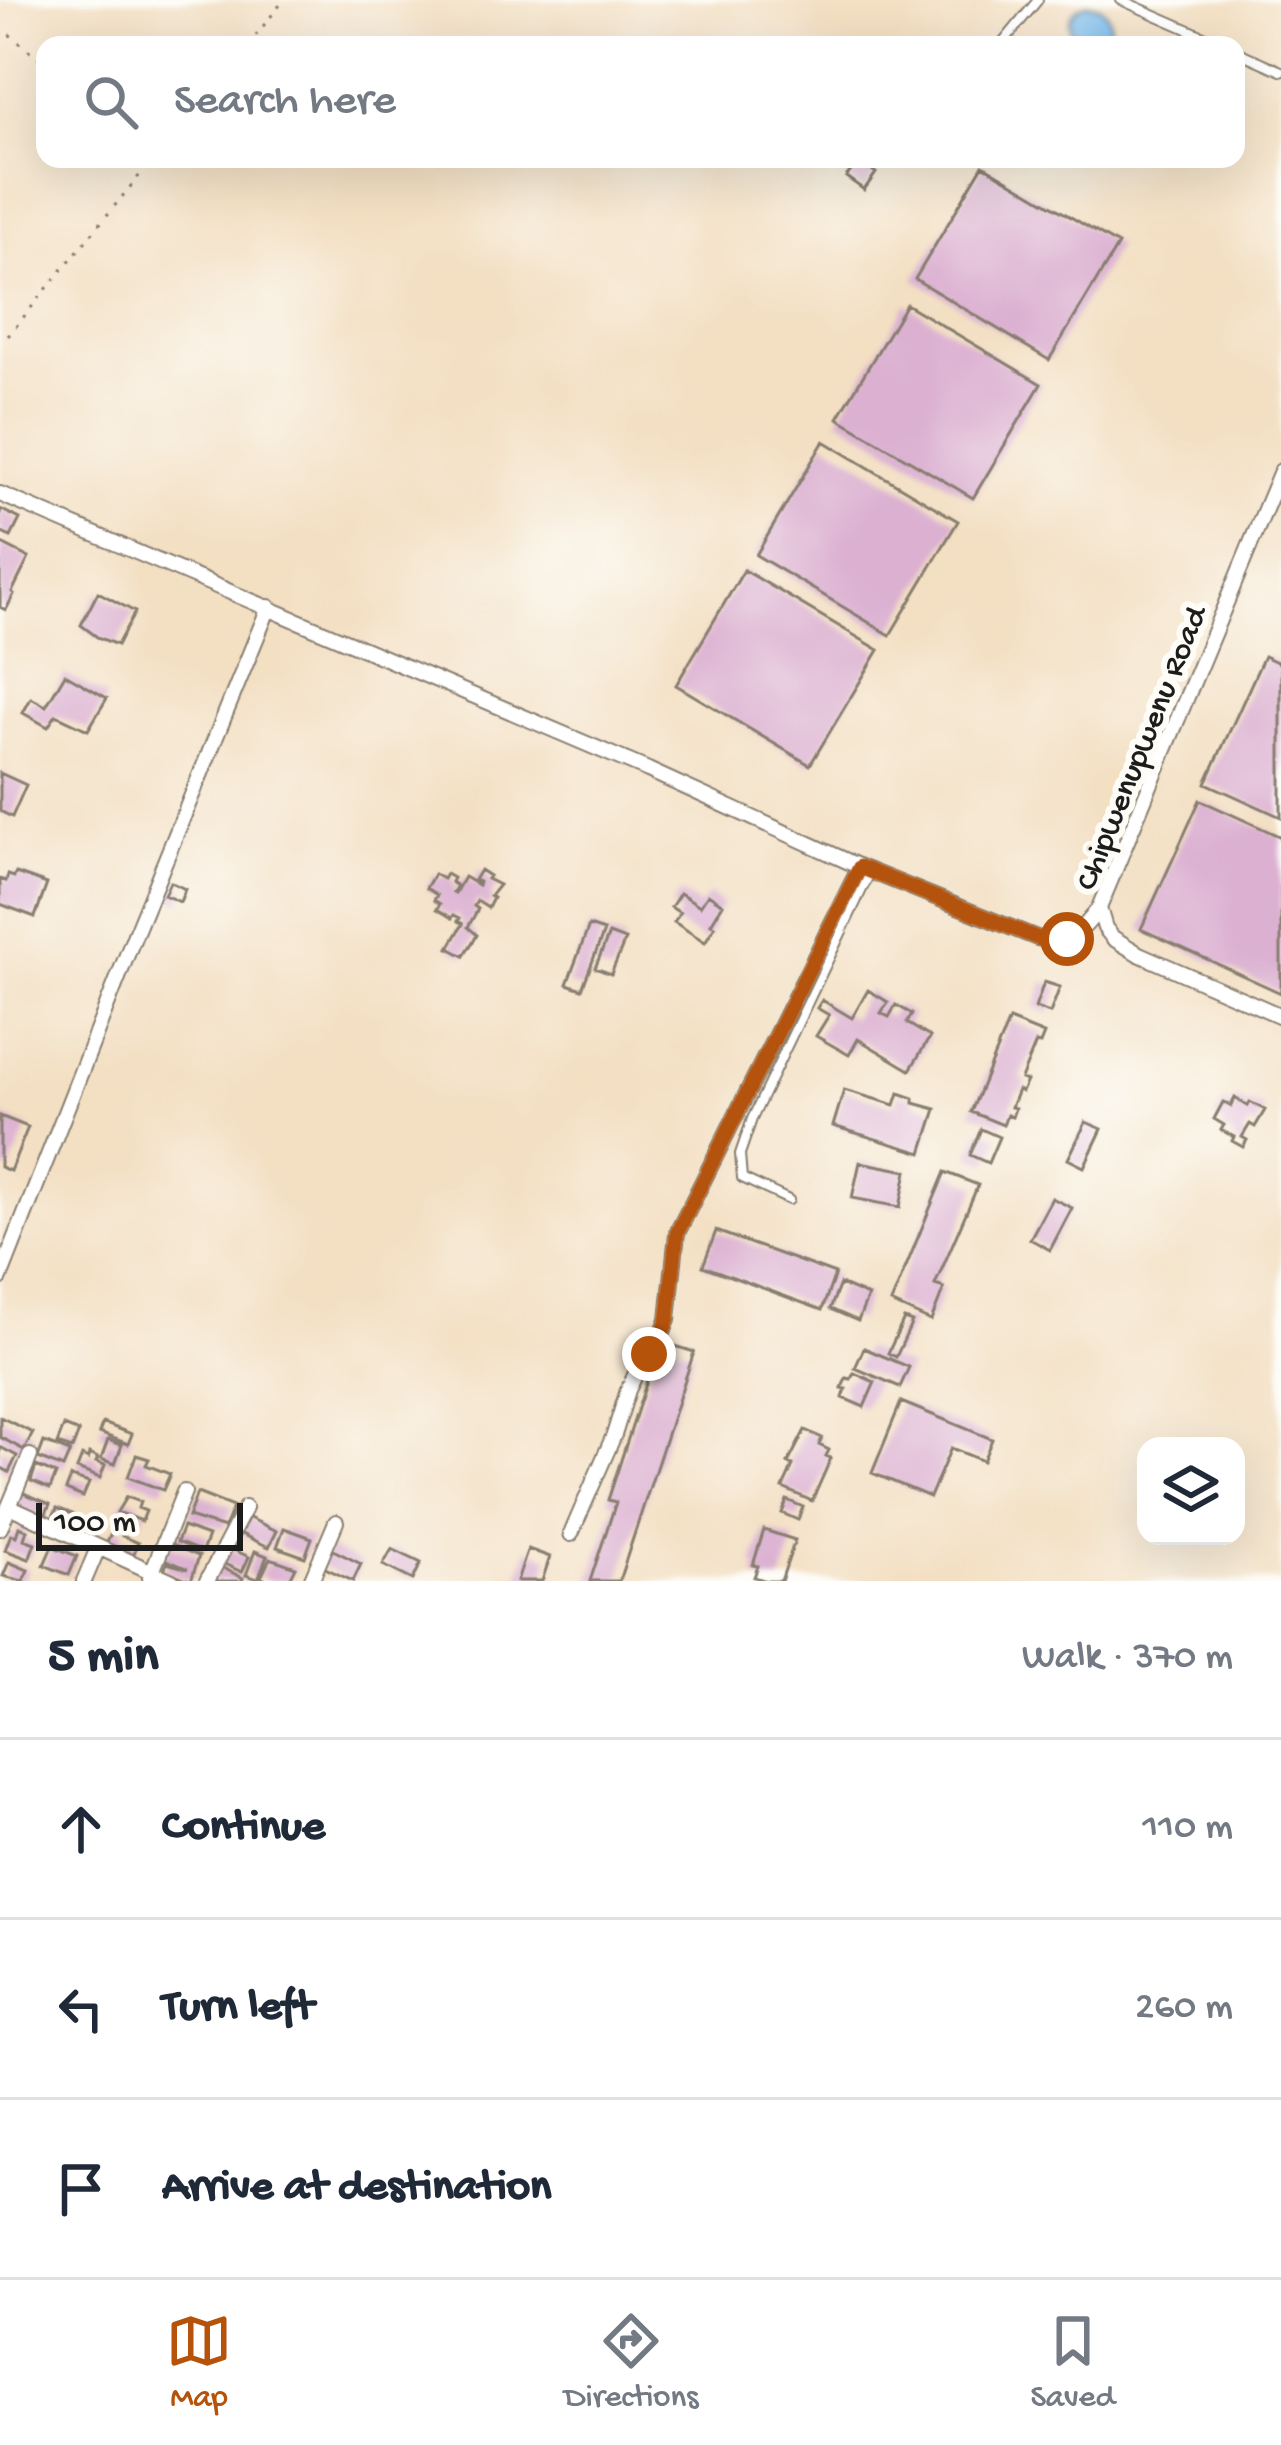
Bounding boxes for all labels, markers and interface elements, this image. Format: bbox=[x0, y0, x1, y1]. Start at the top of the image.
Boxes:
search box bbox=[36, 36, 1245, 168]
icon: search bbox=[78, 69, 144, 135]
text: Search here bbox=[174, 76, 396, 129]
street label: Chipwenupwenu Road bbox=[1069, 599, 1219, 897]
route start bbox=[1040, 912, 1094, 966]
route end bbox=[622, 1327, 676, 1381]
map controls bbox=[1137, 1437, 1245, 1545]
button: layers bbox=[1137, 1437, 1245, 1545]
scale bar bbox=[36, 1497, 243, 1550]
text: 100 m bbox=[54, 1505, 136, 1543]
text: 5 min bbox=[48, 1629, 158, 1689]
text: Walk · 370 m bbox=[1022, 1636, 1233, 1682]
icon: ahead bbox=[48, 1796, 114, 1862]
text: Continue bbox=[162, 1802, 325, 1855]
text: 110 m bbox=[1142, 1806, 1233, 1852]
icon: left bbox=[48, 1976, 114, 2042]
text: Turn left bbox=[162, 1982, 314, 2035]
text: 260 m bbox=[1135, 1986, 1233, 2032]
icon: arrive bbox=[48, 2156, 114, 2222]
text: Arrive at destination bbox=[162, 2162, 551, 2215]
tab: Map bbox=[166, 2308, 232, 2418]
tab: Directions bbox=[564, 2308, 698, 2418]
tab: Saved bbox=[1030, 2308, 1115, 2418]

